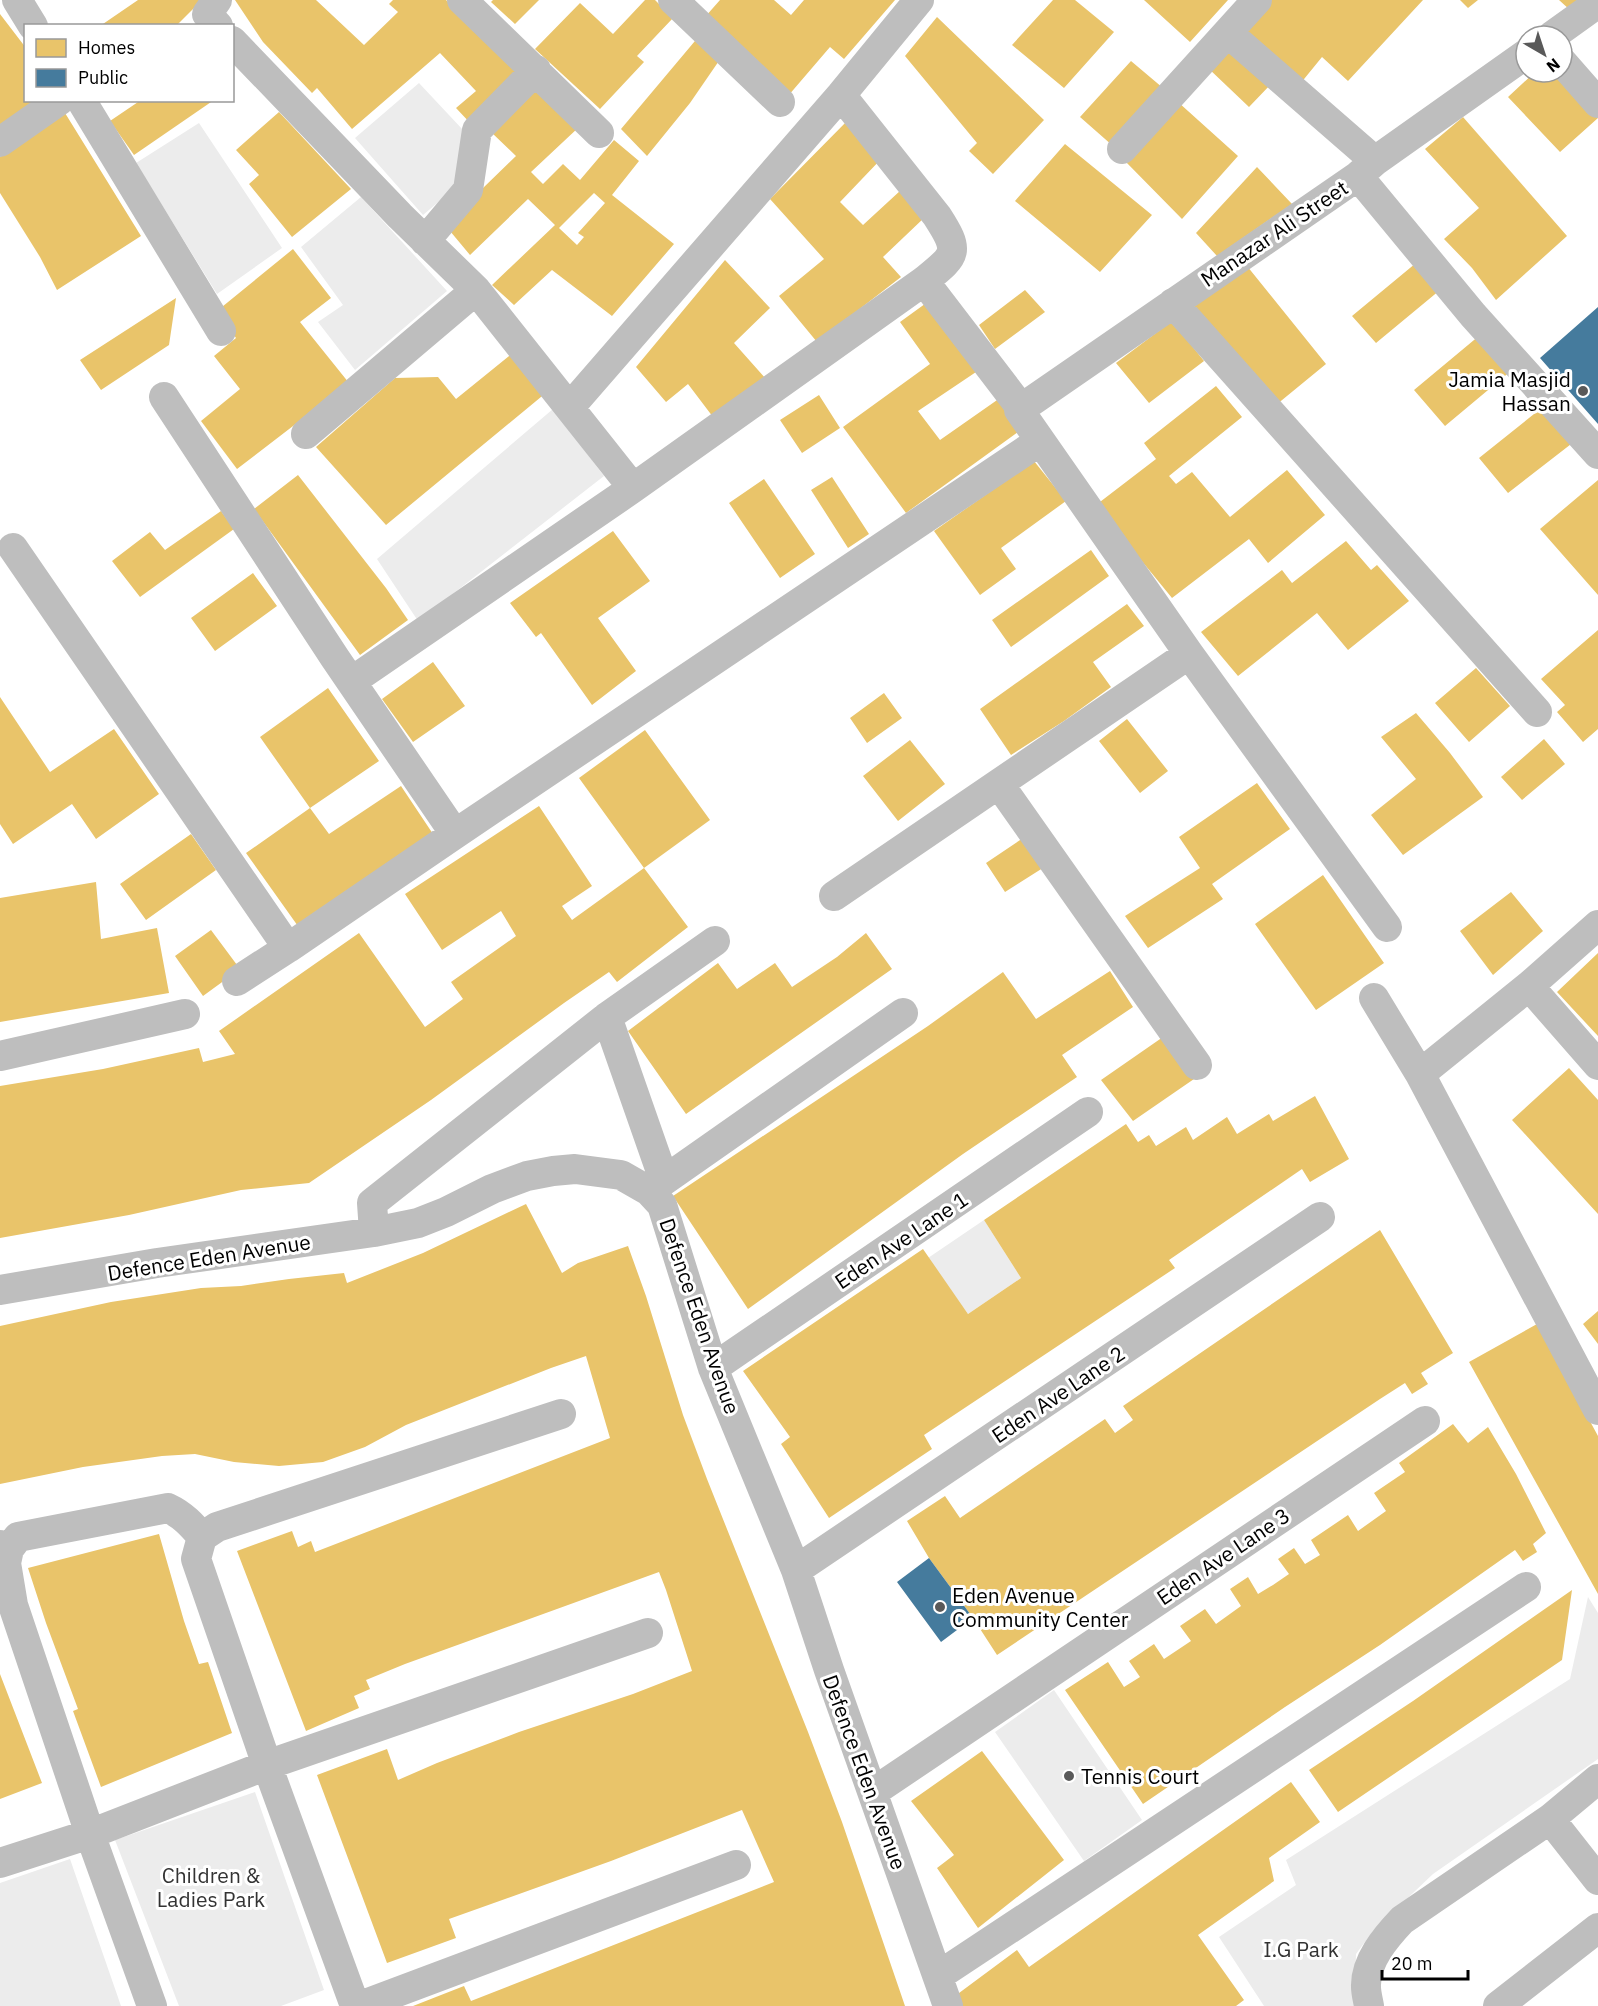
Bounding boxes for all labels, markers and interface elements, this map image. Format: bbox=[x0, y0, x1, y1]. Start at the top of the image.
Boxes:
legend bbox=[24, 24, 234, 102]
north arrow bbox=[1514, 24, 1574, 84]
text: Homes bbox=[78, 36, 135, 59]
text: N bbox=[1543, 54, 1564, 77]
text: Public bbox=[78, 66, 128, 89]
street label: Manazar Ali Street bbox=[1195, 173, 1353, 293]
place label: Jamia Masjid Hassan bbox=[1448, 365, 1571, 417]
marker: Jamia Masjid Hassan bbox=[1576, 384, 1590, 398]
street label: Eden Ave Lane 1 bbox=[829, 1185, 973, 1295]
street label: Defence Eden Avenue bbox=[653, 1214, 747, 1418]
street label: Defence Eden Avenue bbox=[105, 1227, 313, 1287]
street label: Eden Ave Lane 2 bbox=[986, 1339, 1130, 1449]
street label: Eden Ave Lane 3 bbox=[1151, 1501, 1295, 1611]
place label: Eden Avenue Community Center bbox=[952, 1581, 1129, 1633]
marker: Eden Avenue Community Center bbox=[933, 1600, 947, 1614]
street label: Defence Eden Avenue bbox=[817, 1671, 913, 1873]
place label: Tennis Court bbox=[1081, 1762, 1199, 1790]
marker: Tennis Court bbox=[1062, 1769, 1076, 1783]
park label: Children & Ladies Park bbox=[157, 1861, 265, 1913]
park label: I.G Park bbox=[1263, 1935, 1339, 1963]
scale bar bbox=[1382, 1943, 1468, 1981]
text: 20 m bbox=[1391, 1952, 1433, 1975]

